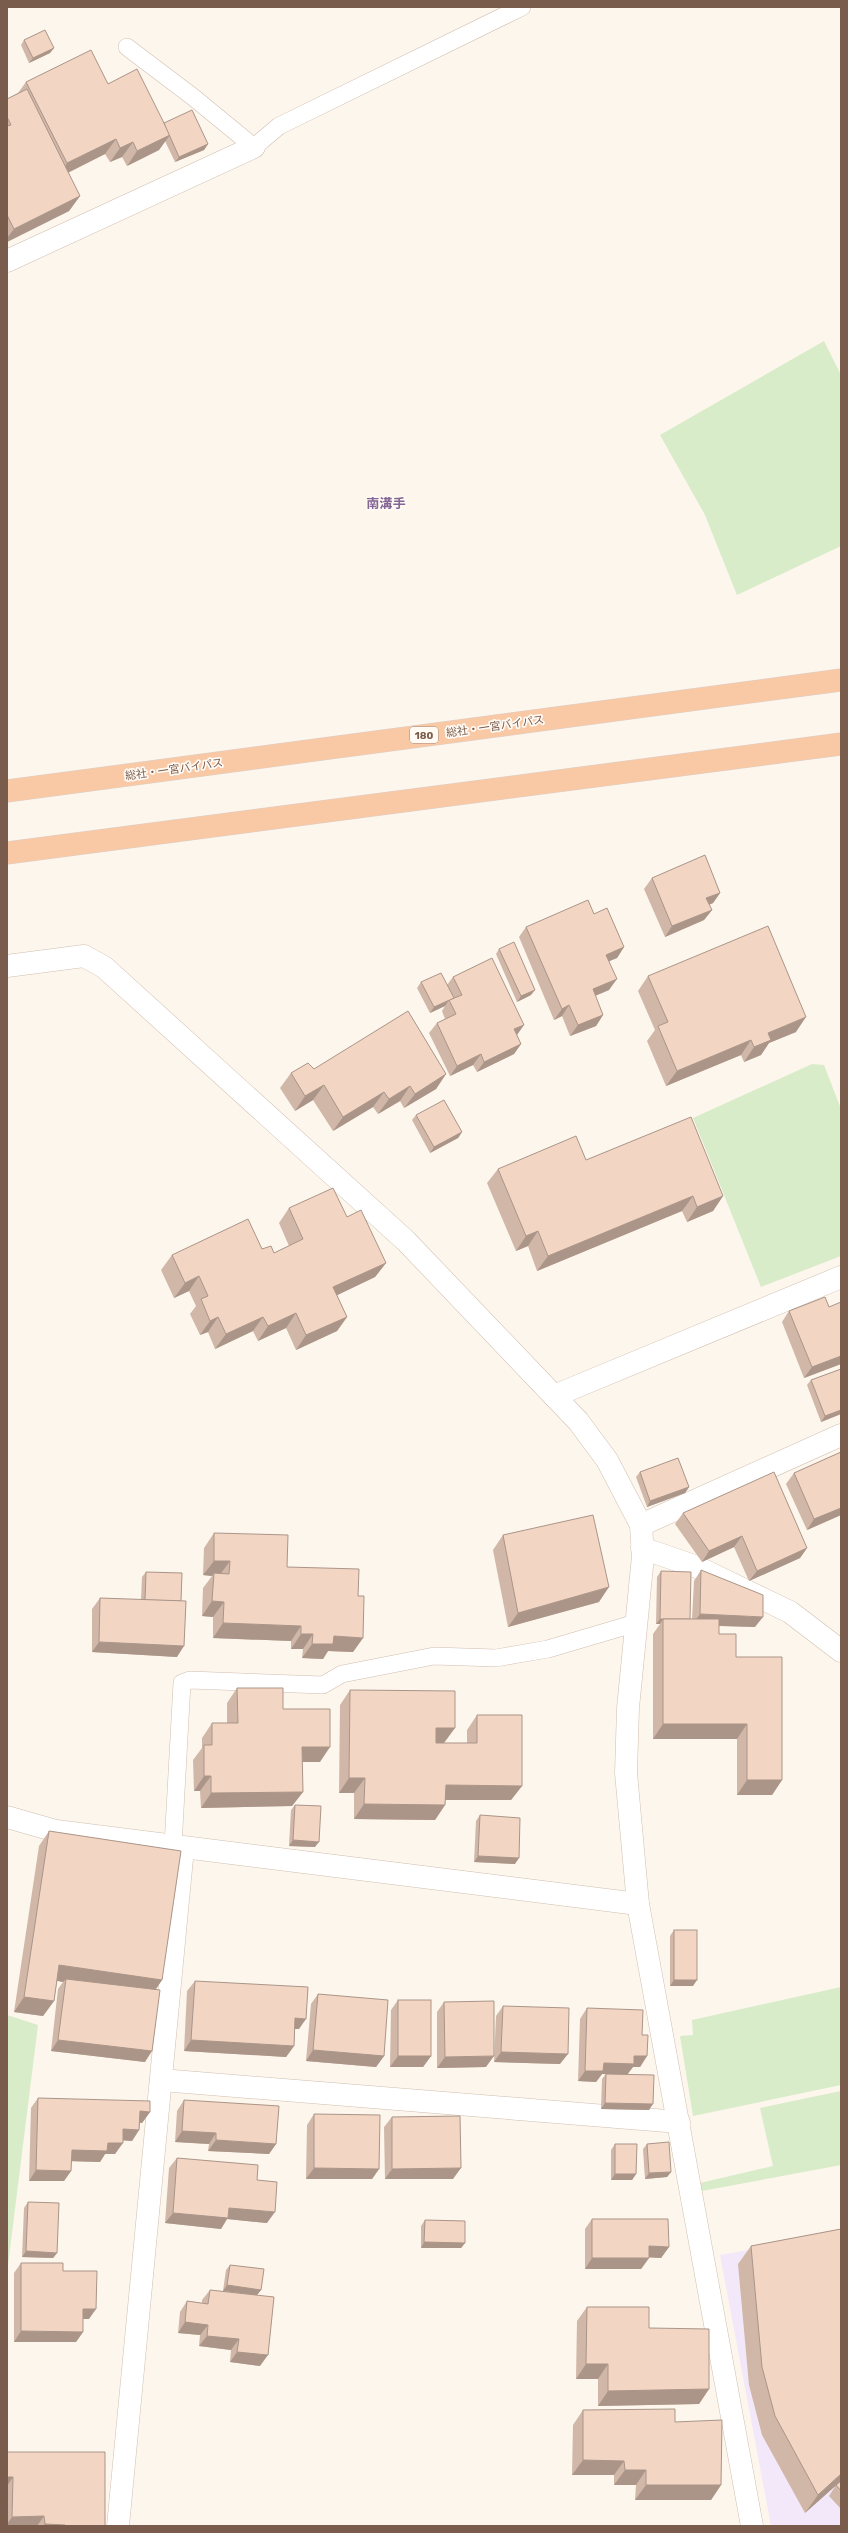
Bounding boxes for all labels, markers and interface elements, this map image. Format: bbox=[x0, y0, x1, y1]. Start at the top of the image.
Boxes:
district label: 南溝手 bbox=[366, 496, 406, 511]
street label: 総社・一宮バイパス bbox=[445, 713, 545, 740]
road number: 180 bbox=[410, 727, 438, 743]
street label: 総社・一宮バイパス bbox=[124, 756, 224, 783]

